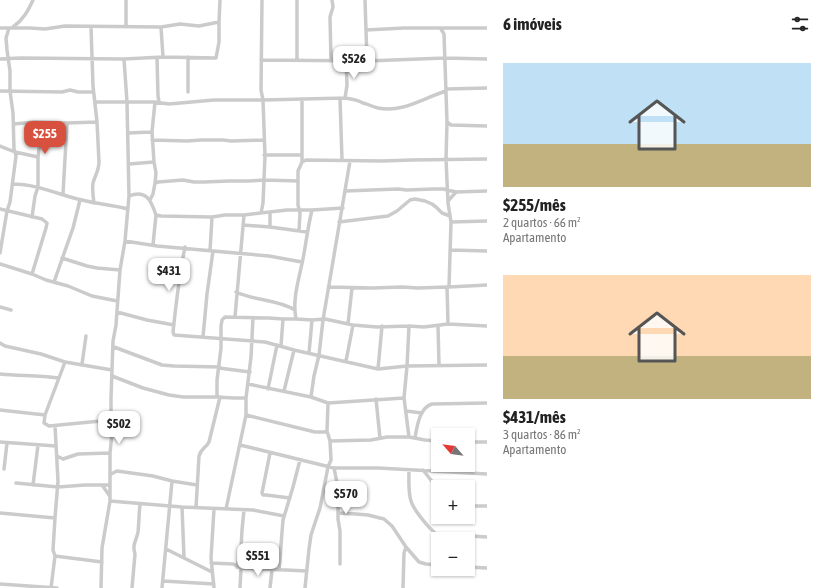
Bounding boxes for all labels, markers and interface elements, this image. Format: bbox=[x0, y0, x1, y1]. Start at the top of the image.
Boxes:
icon: filters bbox=[789, 13, 811, 35]
text: 6 imóveis bbox=[503, 14, 562, 34]
pin: $526 bbox=[330, 46, 378, 80]
text: $526 bbox=[342, 51, 366, 66]
icon: home bbox=[621, 89, 693, 161]
pin: $255 bbox=[21, 121, 69, 155]
text: $255 bbox=[33, 126, 57, 141]
text: $255/mês bbox=[503, 195, 566, 215]
text: 2 quartos · 66 m² bbox=[503, 215, 581, 230]
text: Apartamento bbox=[503, 230, 566, 245]
pin: $431 bbox=[145, 258, 193, 292]
text: $431 bbox=[157, 263, 181, 278]
icon: home bbox=[621, 301, 693, 373]
text: $431/mês bbox=[503, 407, 566, 427]
pin: $502 bbox=[95, 411, 143, 445]
text: $502 bbox=[107, 416, 131, 431]
text: 3 quartos · 86 m² bbox=[503, 427, 581, 442]
north arrow bbox=[431, 428, 475, 472]
map controls bbox=[431, 428, 475, 576]
text: Apartamento bbox=[503, 442, 566, 457]
button: + bbox=[431, 480, 475, 524]
pin: $570 bbox=[322, 481, 370, 515]
text: $570 bbox=[334, 486, 358, 501]
button: − bbox=[431, 532, 475, 576]
pin: $551 bbox=[234, 543, 282, 577]
text: $551 bbox=[246, 548, 270, 563]

